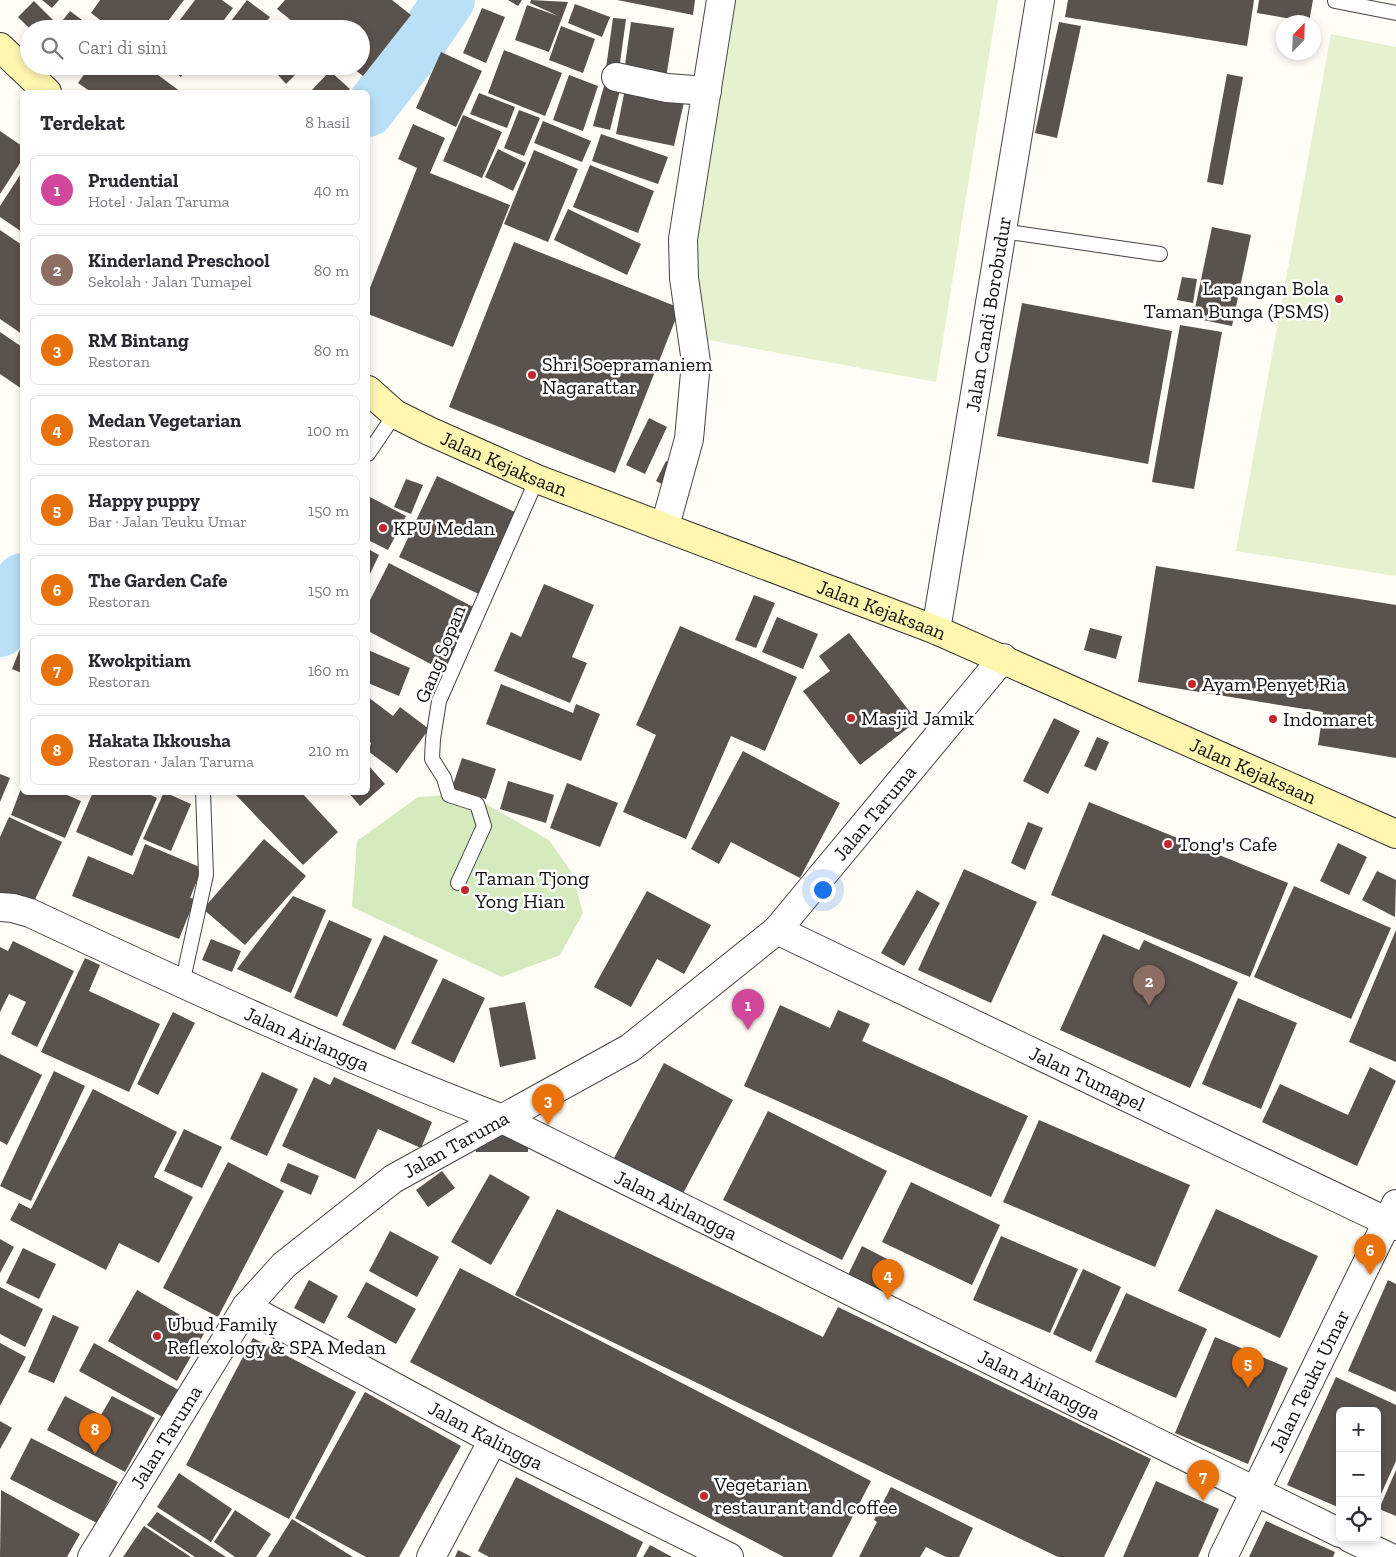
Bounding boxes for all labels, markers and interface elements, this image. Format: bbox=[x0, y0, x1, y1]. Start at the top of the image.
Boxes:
north arrow bbox=[1276, 15, 1321, 60]
search box bbox=[20, 20, 370, 75]
icon: search bbox=[38, 34, 66, 62]
text: Cari di sini bbox=[78, 36, 167, 59]
text: Terdekat bbox=[40, 110, 125, 135]
text: 8 hasil bbox=[305, 113, 350, 132]
text: Prudential bbox=[88, 169, 178, 192]
text: 1 bbox=[54, 181, 60, 200]
text: 40 m bbox=[314, 181, 349, 200]
text: Hotel · Jalan Taruma bbox=[88, 192, 230, 211]
street label: Jalan Candi Borobudur bbox=[960, 215, 1016, 414]
text: Kinderland Preschool bbox=[88, 249, 270, 272]
text: 2 bbox=[53, 261, 61, 280]
text: 80 m bbox=[314, 261, 349, 280]
text: Sekolah · Jalan Tumapel bbox=[88, 272, 252, 291]
place label: Lapangan Bola Taman Bunga (PSMS) bbox=[1144, 276, 1329, 323]
marker: Lapangan Bola Taman Bunga (PSMS) bbox=[1333, 293, 1345, 305]
text: RM Bintang bbox=[88, 329, 189, 352]
text: 3 bbox=[53, 341, 61, 360]
text: 80 m bbox=[314, 341, 349, 360]
text: Restoran bbox=[88, 352, 150, 371]
place label: Shri Soepramaniem Nagarattar bbox=[542, 352, 713, 399]
marker: Shri Soepramaniem Nagarattar bbox=[526, 369, 538, 381]
text: Medan Vegetarian bbox=[88, 409, 241, 432]
text: 4 bbox=[52, 421, 62, 440]
text: 100 m bbox=[307, 421, 349, 440]
street label: Jalan Kejaksaan bbox=[437, 426, 571, 502]
text: Restoran bbox=[88, 432, 150, 451]
text: Happy puppy bbox=[88, 489, 200, 512]
text: 5 bbox=[53, 501, 61, 520]
text: 150 m bbox=[308, 501, 349, 520]
text: Bar · Jalan Teuku Umar bbox=[88, 512, 247, 531]
place label: KPU Medan bbox=[393, 516, 495, 540]
marker: KPU Medan bbox=[377, 522, 389, 534]
text: The Garden Cafe bbox=[88, 569, 227, 592]
street label: Jalan Kejaksaan bbox=[814, 574, 950, 645]
text: 6 bbox=[53, 581, 61, 600]
text: 150 m bbox=[308, 581, 349, 600]
text: Restoran bbox=[88, 592, 150, 611]
street label: Gang Sopan bbox=[409, 601, 471, 706]
text: Kwokpitiam bbox=[88, 649, 191, 672]
text: 7 bbox=[53, 661, 61, 680]
text: 160 m bbox=[308, 661, 349, 680]
text: Restoran bbox=[88, 672, 150, 691]
place label: Ayam Penyet Ria bbox=[1202, 672, 1346, 696]
marker: Ayam Penyet Ria bbox=[1186, 678, 1198, 690]
place label: Masjid Jamik bbox=[861, 706, 975, 730]
place label: Indomaret bbox=[1283, 707, 1375, 731]
marker: Masjid Jamik bbox=[845, 712, 857, 724]
marker: Indomaret bbox=[1267, 713, 1279, 725]
text: Hakata Ikkousha bbox=[88, 729, 231, 752]
street label: Jalan Kejaksaan bbox=[1186, 732, 1321, 809]
text: 8 bbox=[53, 741, 61, 760]
text: 210 m bbox=[308, 741, 349, 760]
text: Restoran · Jalan Taruma bbox=[88, 752, 254, 771]
street label: Jalan Taruma bbox=[828, 760, 921, 865]
place label: Tong's Cafe bbox=[1178, 832, 1277, 856]
marker: Tong's Cafe bbox=[1162, 838, 1174, 850]
place label: Taman Tjong Yong Hian bbox=[474, 866, 589, 913]
your location bbox=[810, 877, 836, 903]
marker: Taman Tjong Yong Hian bbox=[459, 884, 471, 896]
pin: 2 bbox=[1133, 965, 1165, 1006]
pin: 1 bbox=[732, 989, 764, 1030]
street label: Jalan Airlangga bbox=[241, 1001, 373, 1076]
street label: Jalan Tumapel bbox=[1026, 1041, 1149, 1116]
pin: 3 bbox=[532, 1084, 564, 1125]
street label: Jalan Taruma bbox=[399, 1105, 513, 1183]
street label: Jalan Airlangga bbox=[611, 1165, 742, 1245]
pin: 6 bbox=[1354, 1234, 1386, 1275]
pin: 4 bbox=[872, 1259, 904, 1300]
street label: Jalan Teuku Umar bbox=[1264, 1306, 1354, 1456]
place label: Ubud Family Reflexology & SPA Medan bbox=[167, 1312, 386, 1359]
marker: Ubud Family Reflexology & SPA Medan bbox=[151, 1330, 163, 1342]
street label: Jalan Airlangga bbox=[974, 1344, 1105, 1425]
pin: 5 bbox=[1232, 1347, 1264, 1388]
street label: Jalan Taruma bbox=[125, 1381, 207, 1493]
street label: Jalan Kalingga bbox=[424, 1396, 547, 1475]
map controls bbox=[1336, 1407, 1381, 1542]
button: + bbox=[1336, 1407, 1381, 1452]
pin: 8 bbox=[79, 1413, 111, 1454]
button: − bbox=[1336, 1452, 1381, 1497]
pin: 7 bbox=[1187, 1460, 1219, 1501]
place label: Vegetarian restaurant and coffee bbox=[713, 1472, 897, 1519]
marker: Vegetarian restaurant and coffee bbox=[698, 1490, 710, 1502]
button: locate bbox=[1336, 1497, 1381, 1542]

